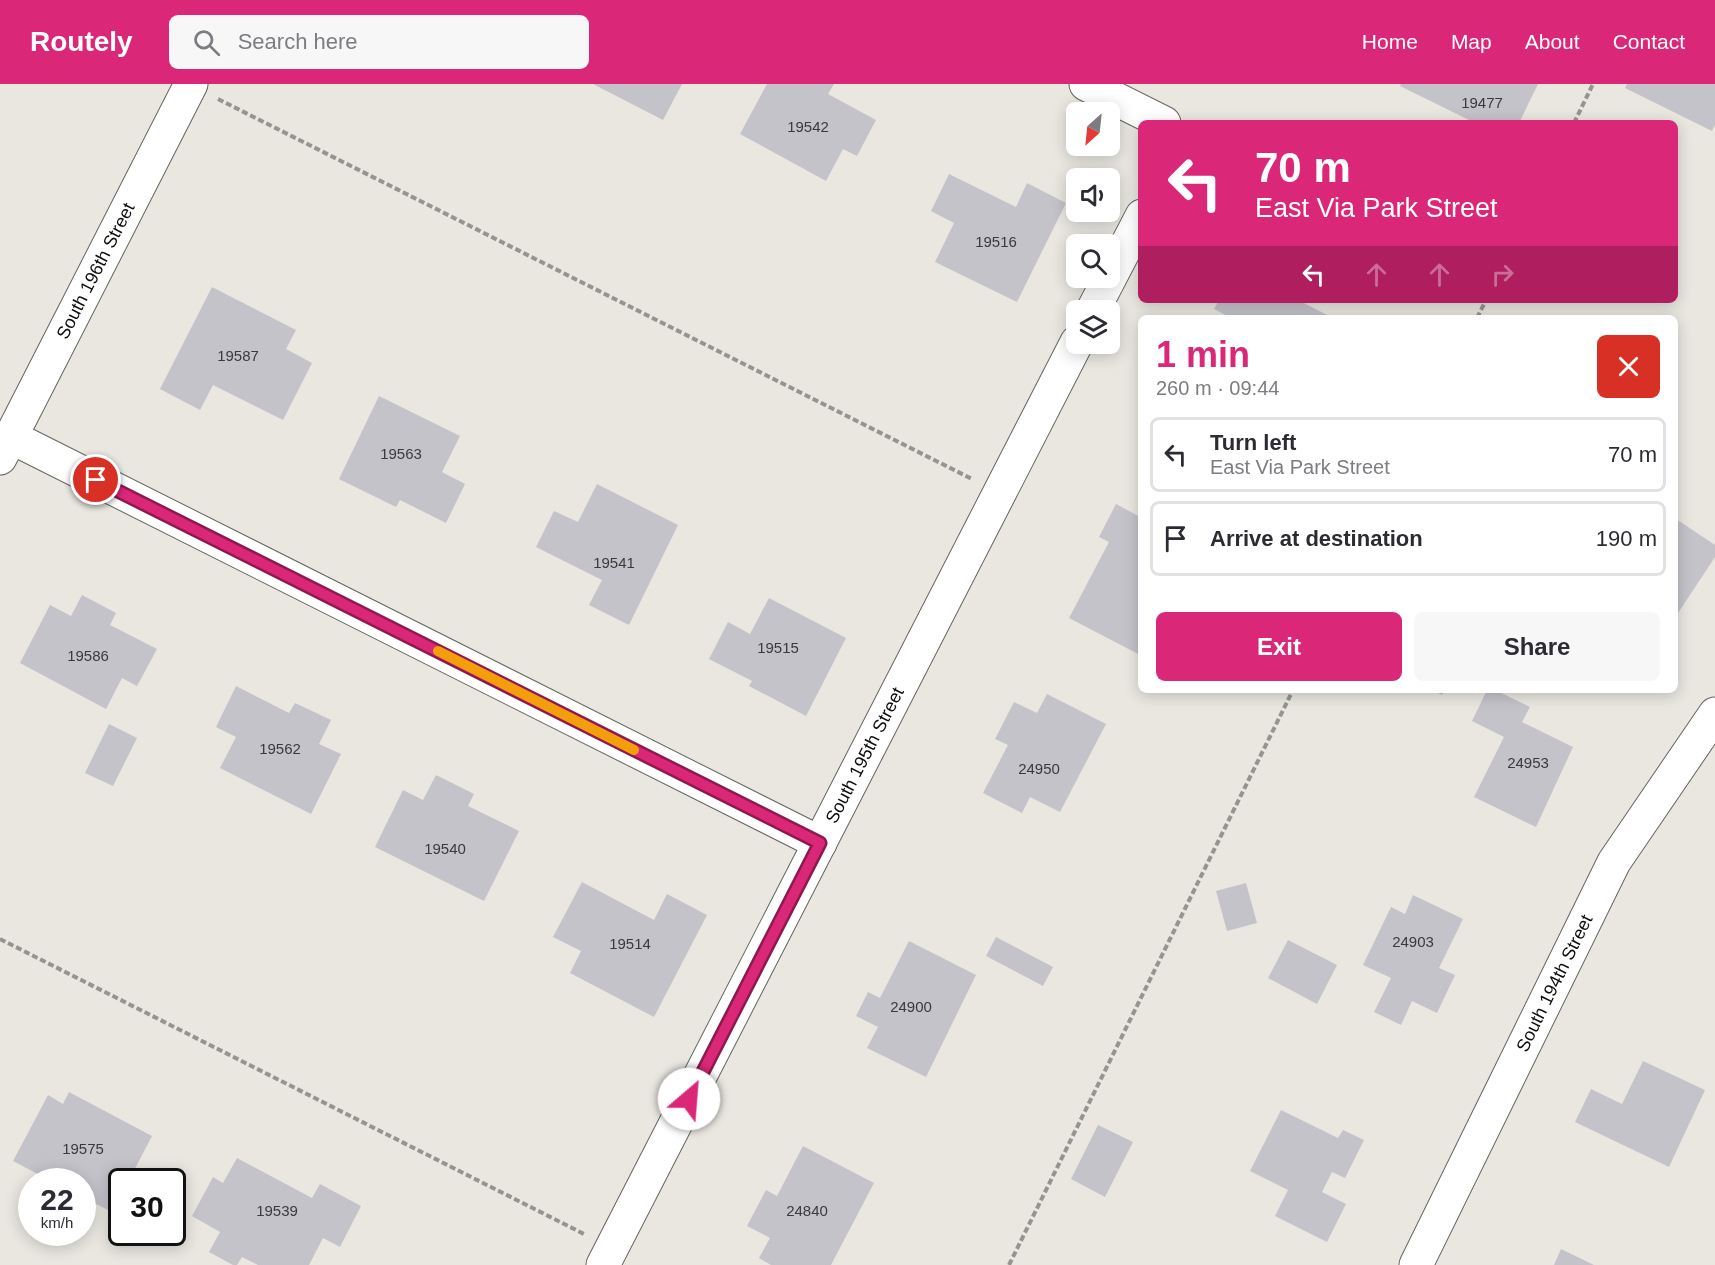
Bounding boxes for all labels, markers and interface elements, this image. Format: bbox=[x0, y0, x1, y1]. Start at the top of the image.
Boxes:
search box bbox=[169, 15, 589, 69]
text: Routely bbox=[30, 26, 133, 57]
icon: search bbox=[190, 26, 223, 59]
text: Search here bbox=[238, 29, 358, 54]
text: Home bbox=[1362, 30, 1418, 53]
text: Map bbox=[1451, 30, 1492, 53]
text: About bbox=[1525, 30, 1580, 53]
text: Contact bbox=[1613, 30, 1685, 53]
house number: 19477 bbox=[1461, 94, 1503, 111]
north arrow bbox=[1066, 102, 1120, 156]
map controls bbox=[1066, 102, 1120, 354]
house number: 19542 bbox=[787, 118, 829, 135]
icon: left bbox=[1156, 144, 1234, 222]
text: 70 m bbox=[1255, 144, 1351, 191]
button: sound bbox=[1066, 168, 1120, 222]
text: East Via Park Street bbox=[1255, 193, 1498, 223]
street label: South 196th Street bbox=[52, 200, 139, 342]
house number: 19516 bbox=[975, 233, 1017, 250]
button: search bbox=[1066, 234, 1120, 288]
icon: left bbox=[1297, 258, 1330, 291]
icon: ahead bbox=[1360, 258, 1393, 291]
icon: ahead bbox=[1423, 258, 1456, 291]
icon: right bbox=[1486, 258, 1519, 291]
button: layers bbox=[1066, 300, 1120, 354]
text: 1 min bbox=[1156, 334, 1250, 375]
button: close bbox=[1597, 335, 1660, 398]
house number: 19587 bbox=[217, 347, 259, 364]
text: 260 m · 09:44 bbox=[1156, 377, 1279, 399]
text: Turn left bbox=[1210, 430, 1296, 455]
icon: left bbox=[1159, 438, 1192, 471]
text: 70 m bbox=[1608, 442, 1657, 467]
house number: 19563 bbox=[380, 445, 422, 462]
pin bbox=[70, 454, 121, 505]
text: East Via Park Street bbox=[1210, 456, 1390, 478]
icon: arrive bbox=[79, 463, 112, 496]
icon: arrive bbox=[1159, 522, 1192, 555]
text: Arrive at destination bbox=[1210, 526, 1423, 551]
text: 190 m bbox=[1596, 526, 1657, 551]
house number: 19541 bbox=[593, 554, 635, 571]
button: Exit bbox=[1156, 612, 1402, 681]
button: Share bbox=[1414, 612, 1660, 681]
house number: 19515 bbox=[757, 639, 799, 656]
house number: 19586 bbox=[67, 647, 109, 664]
street label: South 195th Street bbox=[822, 684, 908, 827]
house number: 19562 bbox=[259, 740, 301, 757]
house number: 24953 bbox=[1507, 754, 1549, 771]
house number: 24950 bbox=[1018, 760, 1060, 777]
house number: 19540 bbox=[424, 840, 466, 857]
street label: South 194th Street bbox=[1512, 911, 1597, 1055]
house number: 24903 bbox=[1392, 933, 1434, 950]
house number: 19514 bbox=[609, 935, 651, 952]
house number: 24900 bbox=[890, 998, 932, 1015]
position arrow bbox=[657, 1067, 721, 1131]
house number: 19575 bbox=[62, 1140, 104, 1157]
speed limit sign: 30 bbox=[108, 1168, 186, 1246]
text: 22 bbox=[40, 1183, 74, 1216]
house number: 19539 bbox=[256, 1202, 298, 1219]
house number: 24840 bbox=[786, 1202, 828, 1219]
text: km/h bbox=[41, 1214, 73, 1231]

